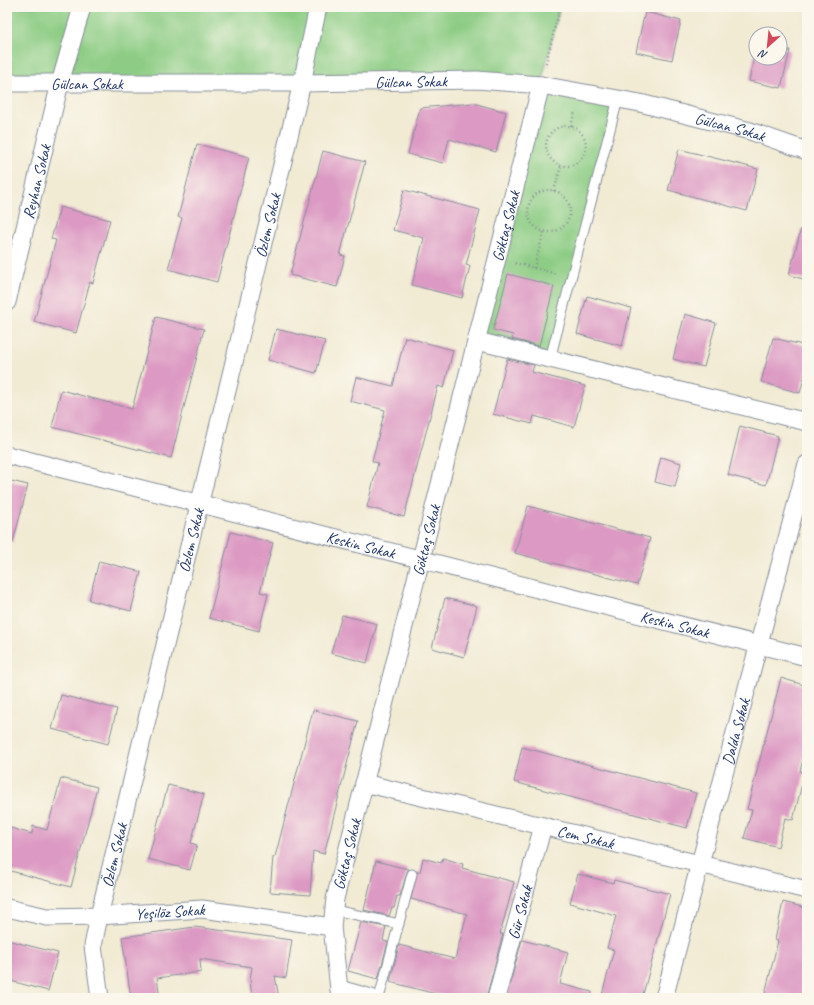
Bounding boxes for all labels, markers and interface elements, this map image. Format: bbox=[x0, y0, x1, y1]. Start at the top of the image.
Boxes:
north arrow bbox=[748, 26, 788, 66]
text: N bbox=[755, 46, 770, 63]
street label: Gülcan Sokak bbox=[375, 71, 448, 93]
street label: Gülcan Sokak bbox=[51, 74, 124, 94]
street label: Gülcan Sokak bbox=[693, 108, 769, 147]
street label: Reyhan Sokak bbox=[18, 141, 56, 221]
street label: Göktaş Sokak bbox=[488, 187, 525, 264]
street label: Özlem Sokak bbox=[251, 190, 286, 260]
street label: Göktaş Sokak bbox=[408, 502, 446, 578]
street label: Özlem Sokak bbox=[174, 505, 209, 574]
street label: Keskin Sokak bbox=[324, 527, 398, 564]
street label: Keskin Sokak bbox=[638, 606, 712, 643]
street label: Dalda Sokak bbox=[718, 695, 755, 767]
street label: Göktaş Sokak bbox=[329, 816, 366, 892]
street label: Özlem Sokak bbox=[97, 820, 133, 889]
street label: Cem Sokak bbox=[555, 821, 617, 854]
street label: Gür Sokak bbox=[504, 882, 538, 941]
street label: Yeşilöz Sokak bbox=[135, 900, 206, 925]

